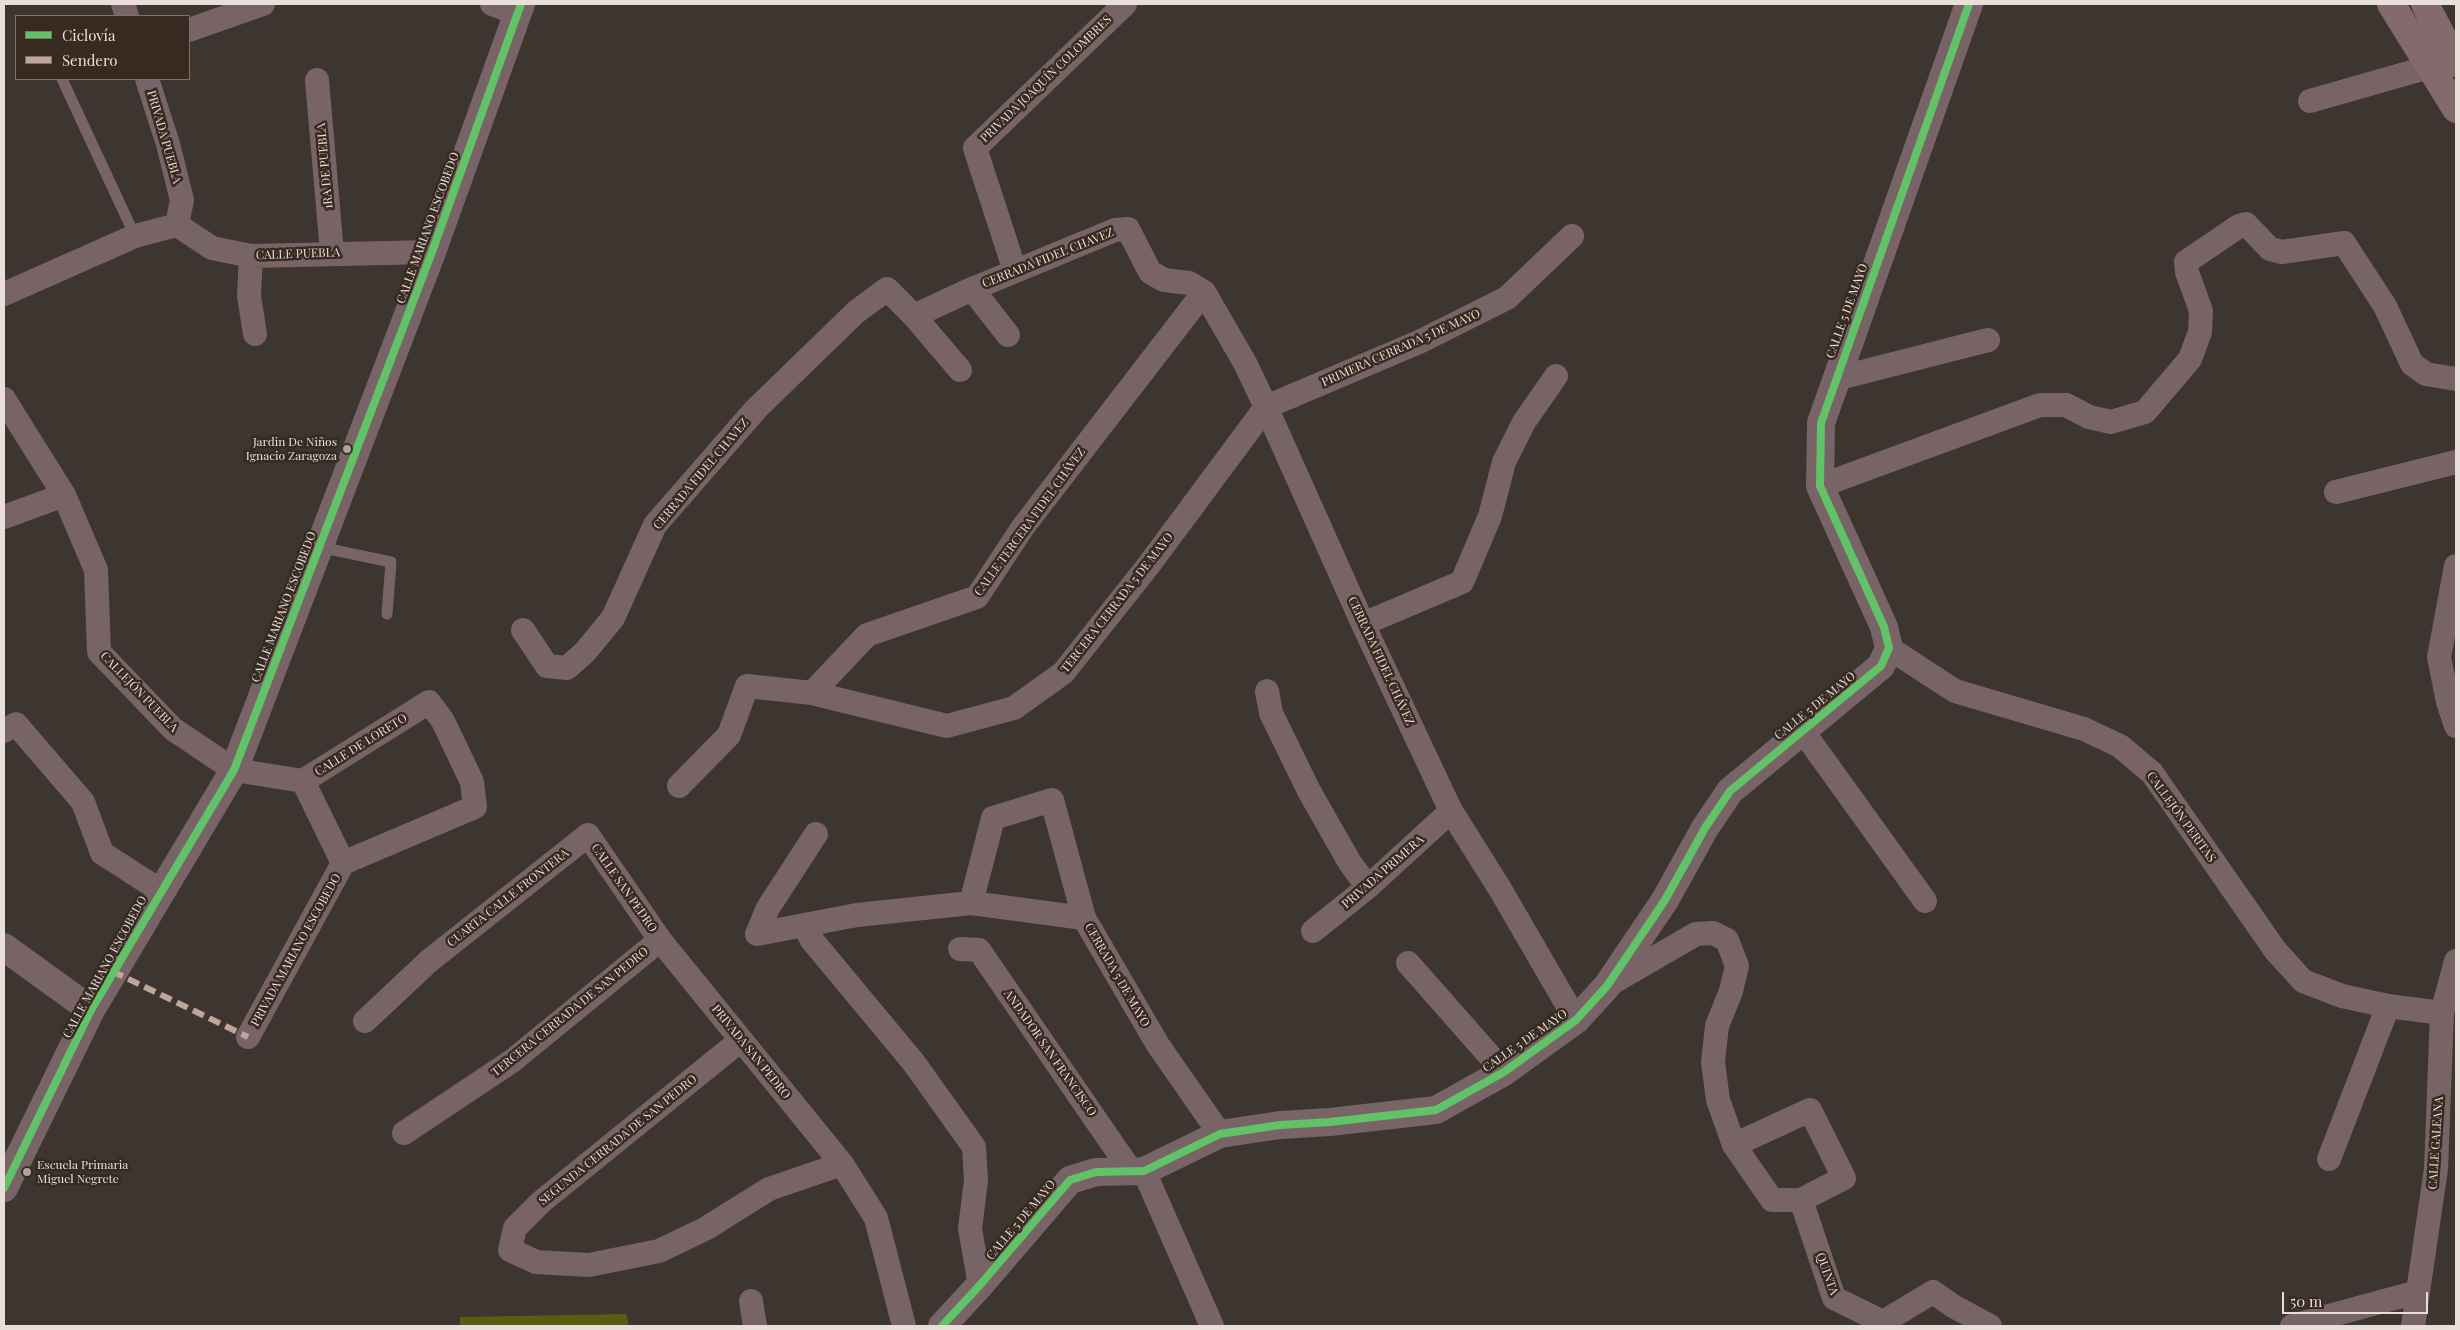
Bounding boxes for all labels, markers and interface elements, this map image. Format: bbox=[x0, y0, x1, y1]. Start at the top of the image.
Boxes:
street label: PRIVADA JOAQUÍN COLOMBRES bbox=[977, 12, 1115, 146]
legend bbox=[15, 15, 190, 80]
text: Ciclovía bbox=[62, 25, 115, 45]
text: Sendero bbox=[62, 50, 118, 70]
street label: PRIVADA PUEBLA bbox=[144, 89, 184, 185]
street label: 1RA DE PUEBLA bbox=[314, 122, 336, 210]
street label: CALLE MARIANO ESCOBEDO bbox=[394, 150, 462, 306]
street label: CERRADA FIDEL CHAVEZ bbox=[980, 225, 1116, 291]
street label: CALLE PUEBLA bbox=[256, 245, 340, 263]
street label: CALLE 5 DE MAYO bbox=[1823, 262, 1871, 360]
street label: PRIMERA CERRADA 5 DE MAYO bbox=[1319, 306, 1483, 390]
street label: CERRADA FIDEL CHAVEZ bbox=[650, 416, 752, 532]
place label: Jardin De Niños Ignacio Zaragoza bbox=[246, 435, 337, 463]
marker: Jardin De Niños Ignacio Zaragoza bbox=[341, 443, 353, 455]
street label: CALLE TERCERA FIDEL CHÁVEZ bbox=[971, 445, 1089, 599]
street label: CALLE MARIANO ESCOBEDO bbox=[249, 530, 319, 684]
street label: TERCERA CERRADA 5 DE MAYO bbox=[1058, 530, 1176, 676]
street label: CERRADA FIDEL CHÁVEZ bbox=[1345, 594, 1417, 728]
street label: CALLEJÓN PUEBLA bbox=[97, 649, 181, 735]
street label: CALLE 5 DE MAYO bbox=[1772, 669, 1858, 743]
street label: CALLE DE LORETO bbox=[312, 711, 410, 779]
street label: CALLEJÓN PERITAS bbox=[2143, 769, 2219, 865]
street label: PRIVADA PRIMERA bbox=[1339, 832, 1427, 912]
street label: CALLE SAN PEDRO bbox=[588, 841, 660, 935]
street label: CUARTA CALLE FRONTERA bbox=[444, 846, 572, 950]
street label: PRIVADA MARIANO ESCOBEDO bbox=[248, 871, 344, 1029]
street label: CALLE MARIANO ESCOBEDO bbox=[60, 893, 150, 1041]
street label: CERRADA 5 DE MAYO bbox=[1081, 921, 1153, 1029]
street label: TERCERA CERRADA DE SAN PEDRO bbox=[489, 944, 651, 1080]
street label: ANDADOR SAN FRANCISCO bbox=[1001, 987, 1099, 1119]
street label: PRIVADA SAN PEDRO bbox=[709, 1002, 793, 1102]
street label: CALLE 5 DE MAYO bbox=[1480, 1006, 1570, 1076]
street label: SEGUNDA CERRADA DE SAN PEDRO bbox=[536, 1072, 700, 1208]
street label: CALLE GALEANA bbox=[2426, 1096, 2446, 1190]
place label: Escuela Primaria Miguel Negrete bbox=[37, 1158, 128, 1186]
marker: Escuela Primaria Miguel Negrete bbox=[21, 1166, 33, 1178]
street label: CALLE 5 DE MAYO bbox=[983, 1177, 1059, 1263]
street label: QUINTA bbox=[1813, 1251, 1841, 1297]
scale bar bbox=[2285, 1282, 2431, 1314]
text: 50 m bbox=[2290, 1291, 2322, 1311]

